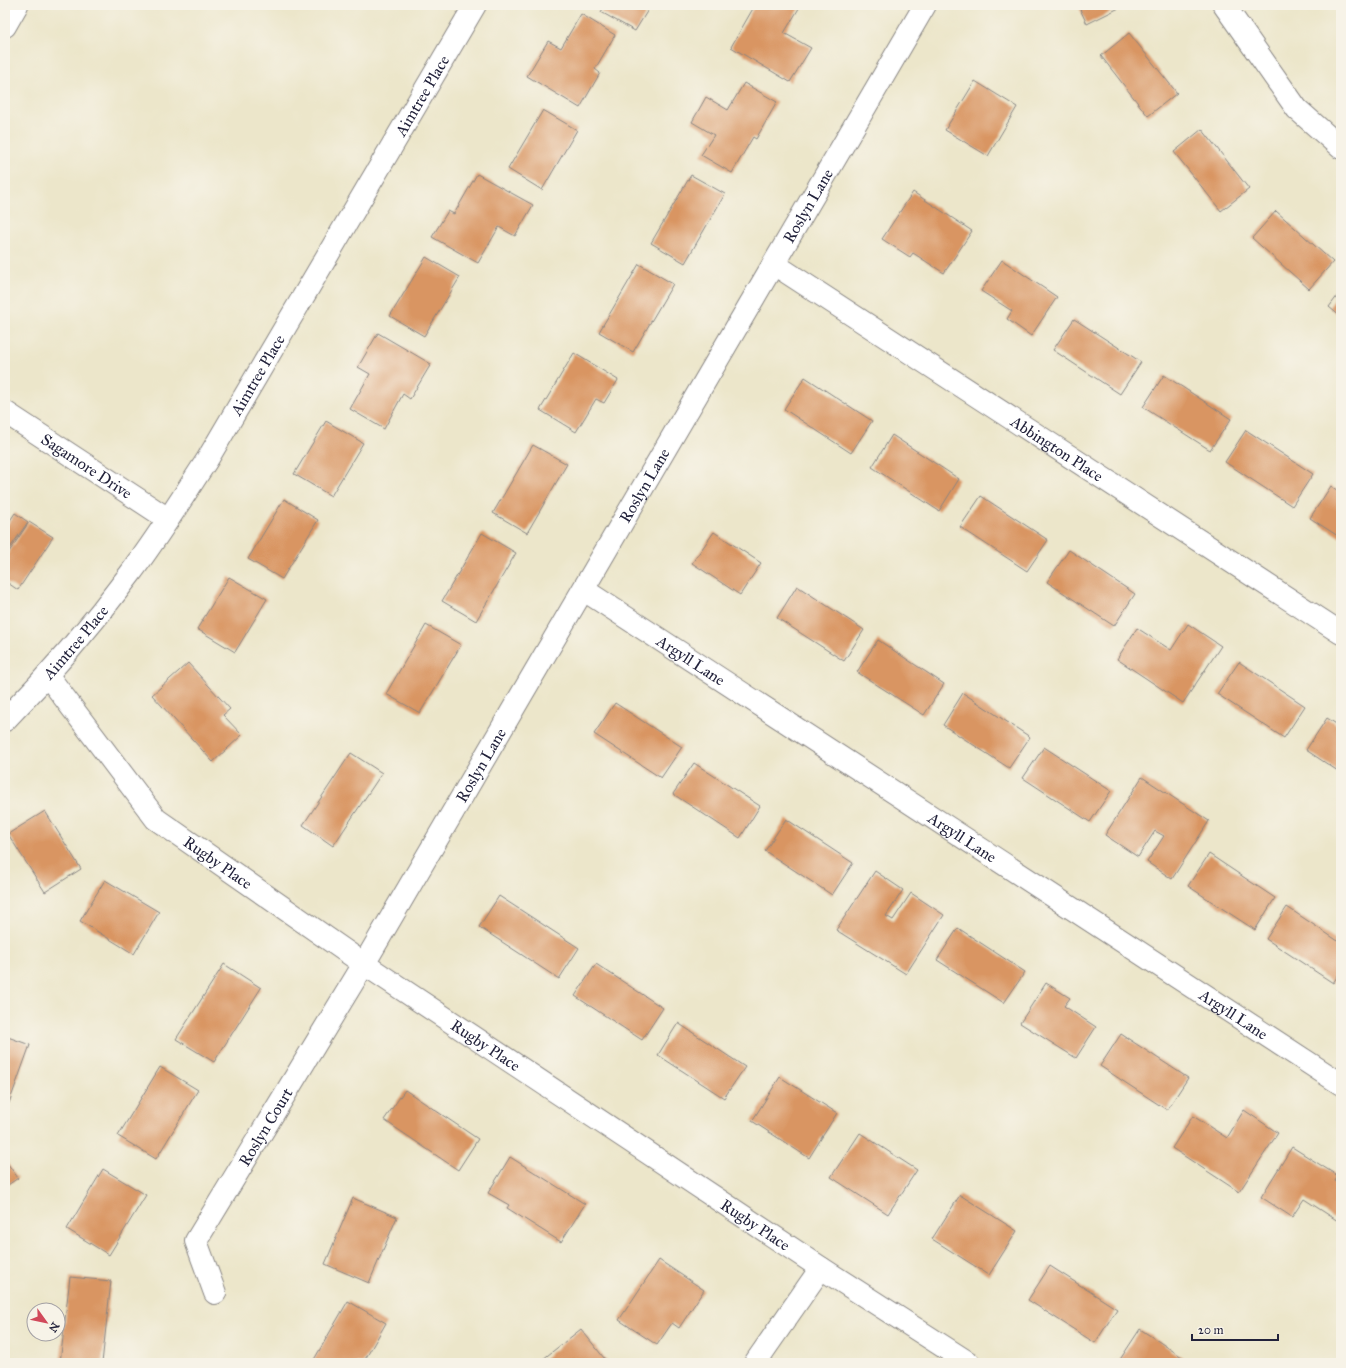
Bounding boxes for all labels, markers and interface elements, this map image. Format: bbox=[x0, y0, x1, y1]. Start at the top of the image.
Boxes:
street label: Aimtree Place bbox=[390, 51, 453, 140]
street label: Roslyn Lane bbox=[779, 165, 837, 246]
street label: Aimtree Place bbox=[226, 331, 289, 419]
street label: Abbington Place bbox=[1007, 411, 1107, 486]
street label: Sagamore Drive bbox=[38, 429, 136, 503]
street label: Roslyn Lane bbox=[615, 444, 673, 526]
street label: Aimtree Place bbox=[38, 601, 112, 684]
street label: Argyll Lane bbox=[653, 630, 729, 689]
street label: Roslyn Lane bbox=[451, 724, 510, 805]
street label: Argyll Lane bbox=[924, 807, 1001, 866]
street label: Rugby Place bbox=[180, 832, 256, 893]
street label: Argyll Lane bbox=[1195, 984, 1272, 1043]
street label: Rugby Place bbox=[447, 1015, 524, 1075]
street label: Roslyn Court bbox=[234, 1084, 296, 1169]
street label: Rugby Place bbox=[717, 1195, 794, 1254]
north arrow bbox=[26, 1302, 66, 1342]
scale bar bbox=[1192, 1316, 1278, 1342]
text: N bbox=[46, 1320, 62, 1335]
text: 20 m bbox=[1198, 1323, 1224, 1337]

